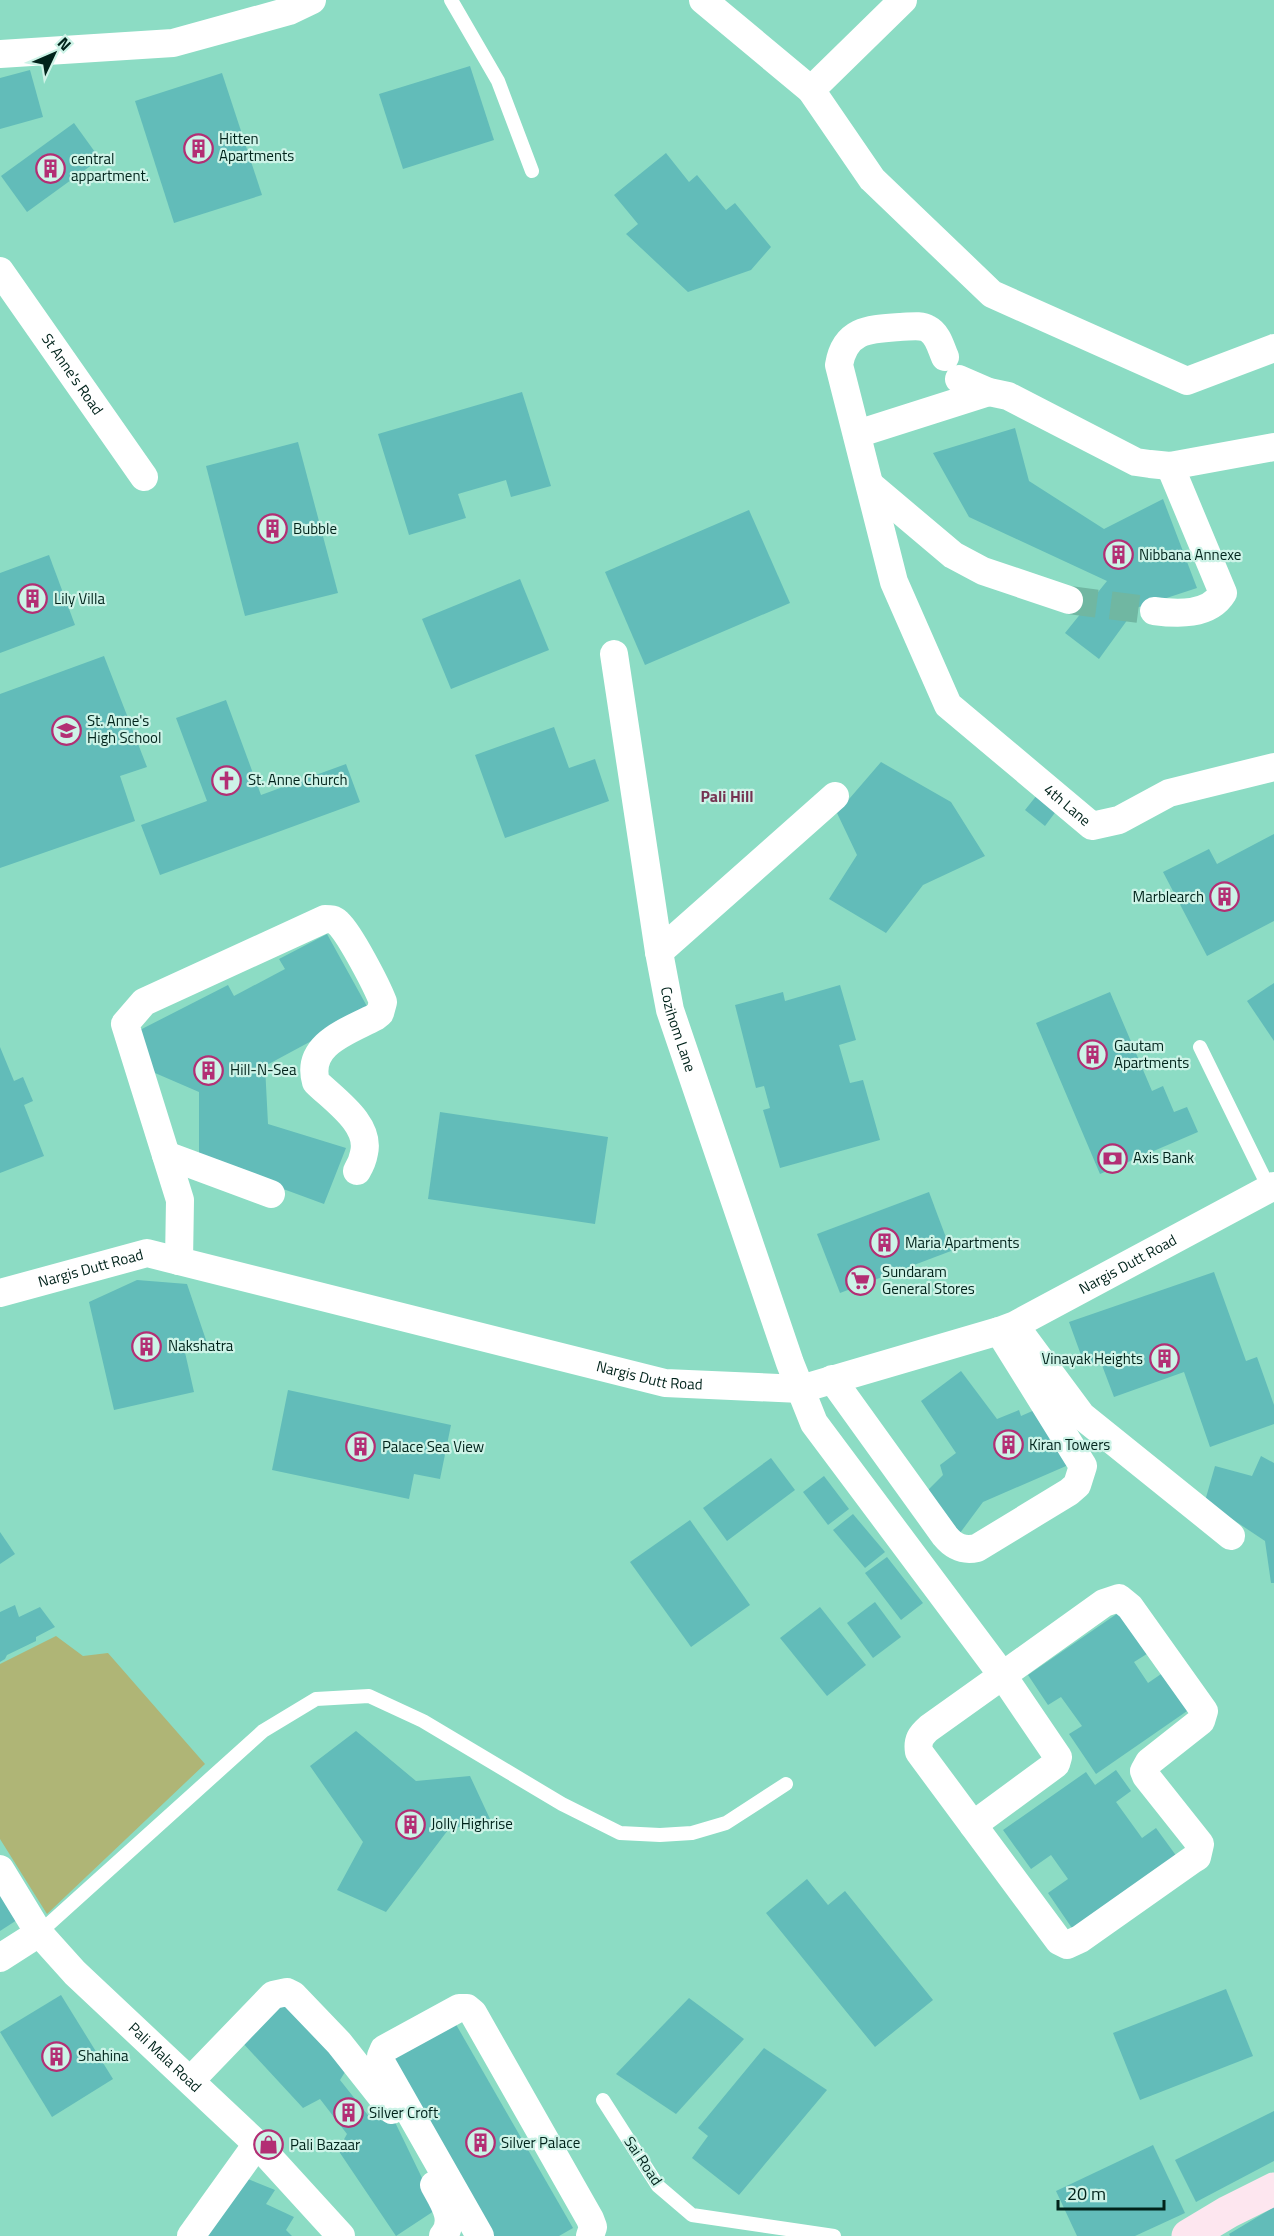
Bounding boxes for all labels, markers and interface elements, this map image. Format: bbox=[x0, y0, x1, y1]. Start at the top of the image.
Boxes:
north arrow bbox=[24, 24, 84, 84]
text: N bbox=[52, 31, 77, 56]
place label: Hitten Apartments bbox=[219, 127, 294, 167]
building icon: Hitten Apartments bbox=[182, 132, 214, 164]
place label: central appartment. bbox=[71, 147, 149, 187]
building icon: central appartment. bbox=[34, 152, 66, 184]
street label: St Anne's Road bbox=[36, 329, 109, 419]
building icon: Bubble bbox=[256, 513, 288, 545]
place label: Bubble bbox=[293, 517, 337, 540]
building icon: Nibbana Annexe bbox=[1102, 539, 1134, 571]
place label: Nibbana Annexe bbox=[1139, 543, 1241, 566]
building icon: Lily Villa bbox=[17, 583, 49, 615]
place label: Lily Villa bbox=[54, 587, 105, 610]
place label: St. Anne's High School bbox=[87, 709, 162, 749]
school or university icon: St. Anne's High School bbox=[50, 714, 82, 746]
church icon: St. Anne Church bbox=[211, 764, 243, 796]
place label: St. Anne Church bbox=[248, 768, 348, 791]
street label: 4th Lane bbox=[1039, 778, 1096, 831]
district label: Pali Hill bbox=[700, 784, 754, 808]
building icon: Marblearch bbox=[1209, 881, 1241, 913]
place label: Marblearch bbox=[1133, 885, 1204, 908]
street label: Cozihom Lane bbox=[655, 985, 702, 1075]
place label: Gautam Apartments bbox=[1114, 1034, 1189, 1074]
building icon: Gautam Apartments bbox=[1077, 1039, 1109, 1071]
building icon: Hill-N-Sea bbox=[193, 1054, 225, 1086]
place label: Hill-N-Sea bbox=[230, 1058, 297, 1081]
bank icon: Axis Bank bbox=[1096, 1142, 1128, 1174]
place label: Axis Bank bbox=[1133, 1146, 1194, 1169]
building icon: Maria Apartments bbox=[868, 1227, 900, 1259]
street label: Nargis Dutt Road bbox=[1075, 1228, 1181, 1300]
place label: Maria Apartments bbox=[905, 1231, 1020, 1254]
street label: Nargis Dutt Road bbox=[35, 1243, 146, 1293]
place label: Sundaram General Stores bbox=[882, 1260, 975, 1300]
supermarket icon: Sundaram General Stores bbox=[845, 1265, 877, 1297]
building icon: Nakshatra bbox=[131, 1330, 163, 1362]
place label: Nakshatra bbox=[168, 1334, 234, 1357]
building icon: Vinayak Heights bbox=[1148, 1343, 1180, 1375]
place label: Vinayak Heights bbox=[1042, 1347, 1143, 1370]
street label: Nargis Dutt Road bbox=[594, 1354, 703, 1396]
building icon: Kiran Towers bbox=[992, 1429, 1024, 1461]
building icon: Palace Sea View bbox=[345, 1431, 377, 1463]
place label: Kiran Towers bbox=[1029, 1433, 1110, 1456]
place label: Palace Sea View bbox=[382, 1435, 484, 1458]
building icon: Jolly Highrise bbox=[394, 1808, 426, 1840]
place label: Jolly Highrise bbox=[431, 1812, 513, 1835]
street label: Pali Mala Road bbox=[123, 2017, 207, 2097]
building icon: Shahina bbox=[41, 2040, 73, 2072]
place label: Shahina bbox=[78, 2044, 129, 2067]
building icon: Silver Croft bbox=[332, 2097, 364, 2129]
place label: Silver Croft bbox=[369, 2101, 439, 2124]
building icon: Silver Palace bbox=[464, 2127, 496, 2159]
shop icon: Pali Bazaar bbox=[253, 2129, 285, 2161]
place label: Silver Palace bbox=[501, 2131, 580, 2154]
street label: Sai Road bbox=[619, 2132, 668, 2190]
place label: Pali Bazaar bbox=[290, 2133, 360, 2156]
scale bar bbox=[1058, 2173, 1164, 2211]
text: 20 m bbox=[1067, 2180, 1106, 2207]

